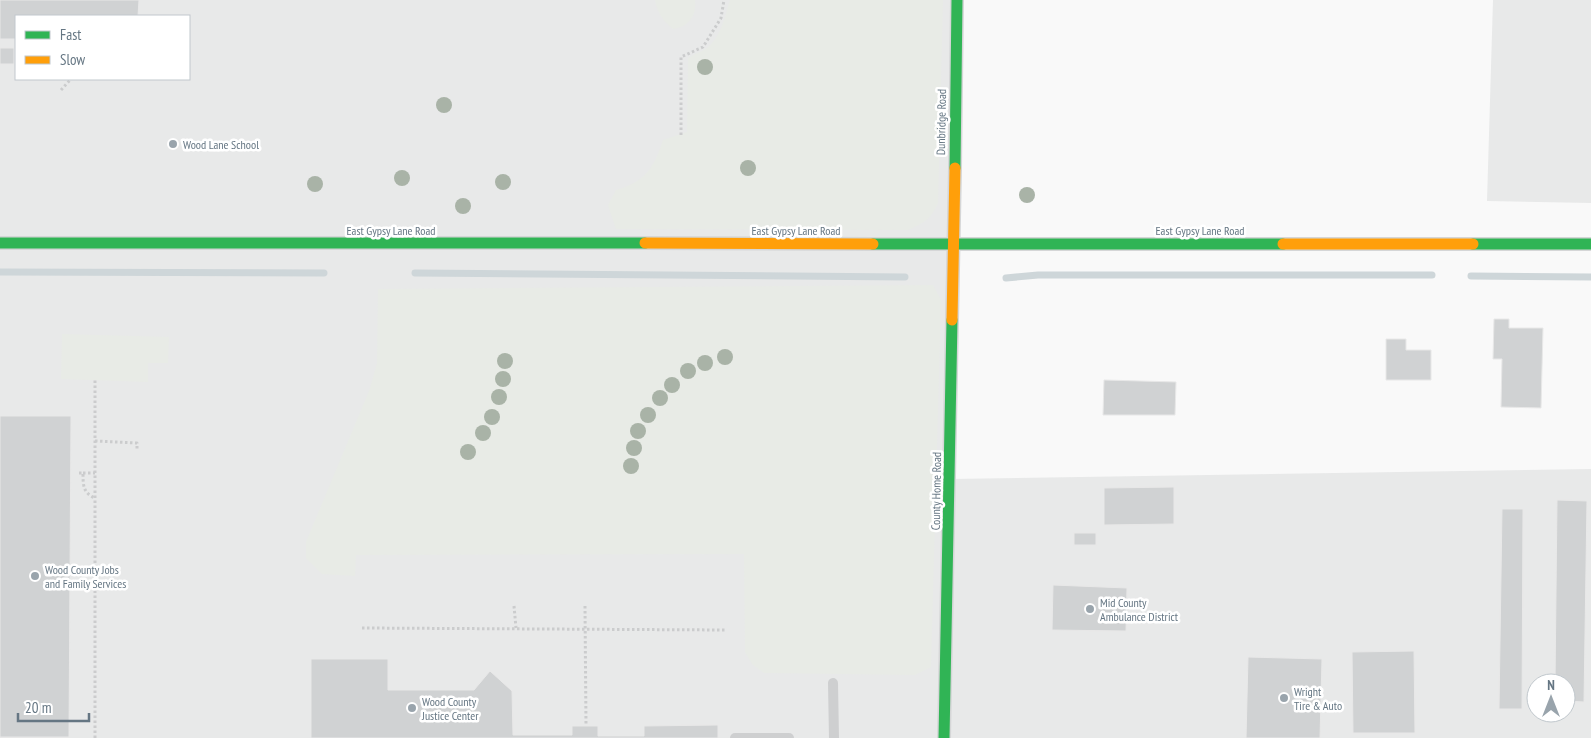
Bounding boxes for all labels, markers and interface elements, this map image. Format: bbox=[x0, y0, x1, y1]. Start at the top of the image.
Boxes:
legend bbox=[15, 15, 190, 80]
text: Fast bbox=[60, 25, 81, 44]
text: Slow bbox=[60, 50, 85, 69]
street label: Dunbridge Road bbox=[933, 89, 949, 155]
place label: Wood Lane School bbox=[183, 137, 259, 152]
marker: Wood Lane School bbox=[167, 138, 179, 150]
street label: East Gypsy Lane Road bbox=[346, 223, 436, 238]
street label: East Gypsy Lane Road bbox=[751, 223, 841, 238]
street label: East Gypsy Lane Road bbox=[1155, 223, 1245, 238]
street label: County Home Road bbox=[928, 452, 944, 530]
place label: Wood County Jobs and Family Services bbox=[45, 562, 126, 591]
marker: Wood County Jobs and Family Services bbox=[29, 570, 41, 582]
place label: Mid County Ambulance District bbox=[1100, 595, 1179, 624]
marker: Mid County Ambulance District bbox=[1084, 603, 1096, 615]
north arrow bbox=[1526, 673, 1576, 723]
text: N bbox=[1547, 676, 1555, 694]
place label: Wright Tire & Auto bbox=[1294, 684, 1342, 713]
scale bar bbox=[18, 690, 89, 722]
marker: Wright Tire & Auto bbox=[1278, 692, 1290, 704]
place label: Wood County Justice Center bbox=[421, 694, 479, 723]
text: 20 m bbox=[25, 698, 51, 717]
marker: Wood County Justice Center bbox=[406, 702, 418, 714]

